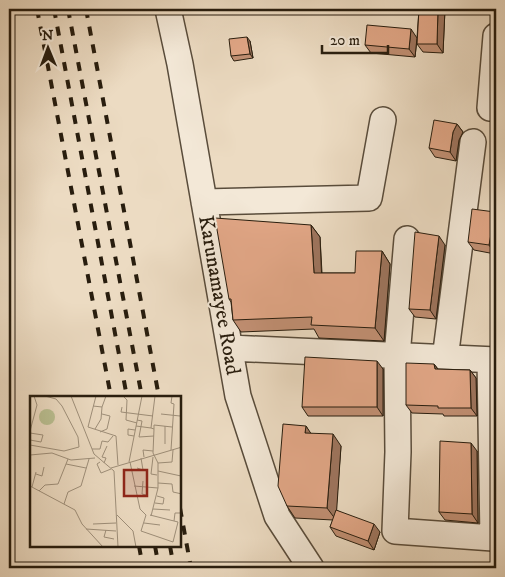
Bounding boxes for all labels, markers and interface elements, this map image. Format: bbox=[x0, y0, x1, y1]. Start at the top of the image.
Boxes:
north arrow bbox=[22, 22, 72, 72]
scale bar bbox=[322, 22, 389, 54]
text: N bbox=[42, 27, 54, 45]
text: 20 m bbox=[330, 31, 360, 50]
street label: Karunamayee Road bbox=[192, 213, 246, 377]
inset map bbox=[30, 396, 181, 547]

